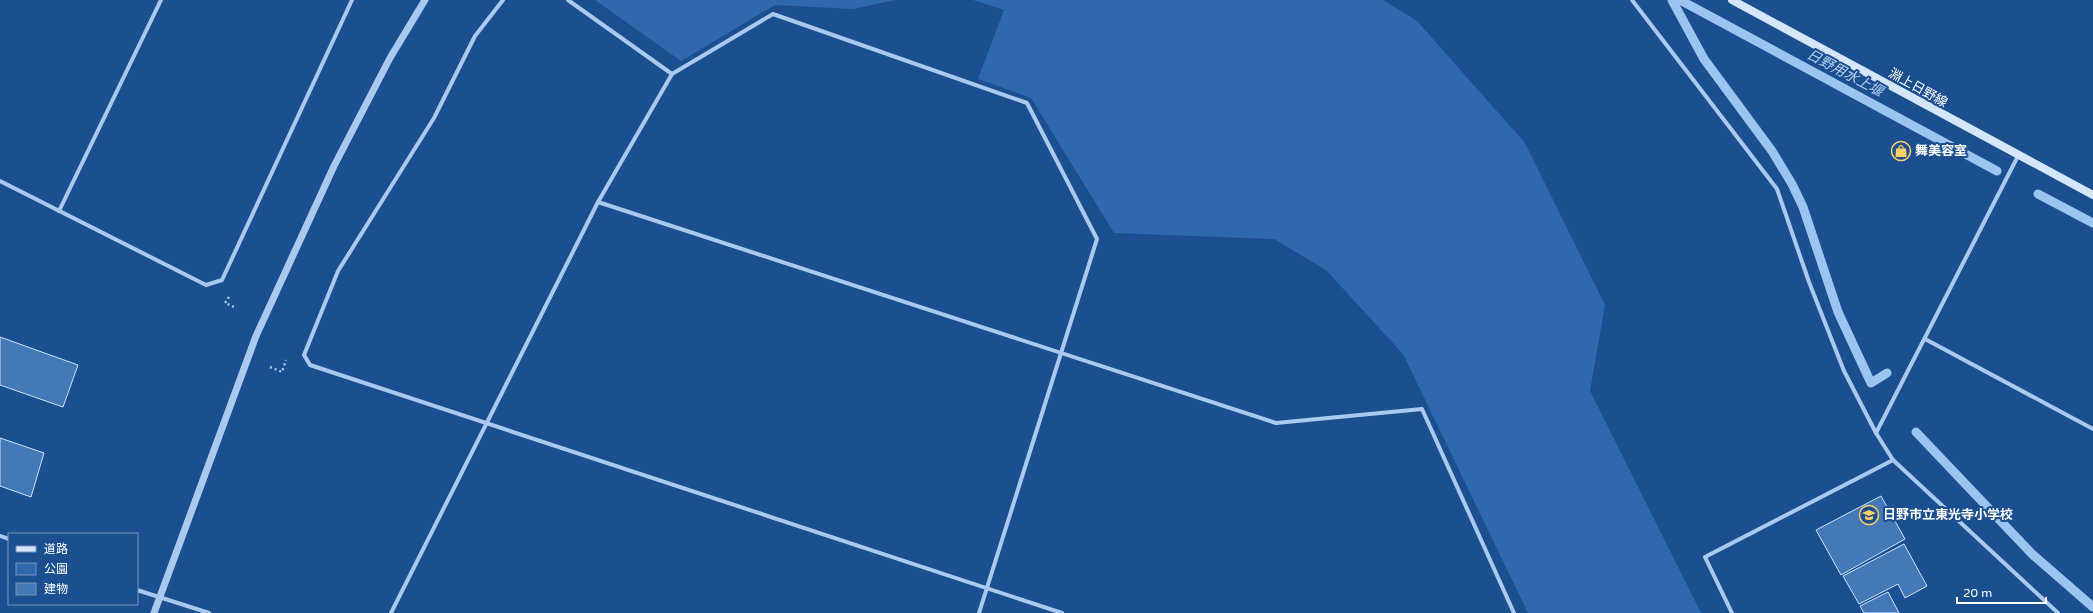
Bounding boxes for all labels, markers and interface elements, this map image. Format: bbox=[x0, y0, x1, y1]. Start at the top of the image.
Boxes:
water label: 日野用水上堰 bbox=[1804, 46, 1889, 102]
street label: 淵上日野線 bbox=[1886, 65, 1950, 111]
shop icon: 舞美容室 bbox=[1890, 140, 1912, 162]
place label: 舞美容室 bbox=[1915, 143, 1967, 159]
school or university icon: 日野市立東光寺小学校 bbox=[1858, 504, 1880, 526]
place label: 日野市立東光寺小学校 bbox=[1883, 507, 2013, 523]
legend bbox=[8, 533, 138, 605]
text: 道路 bbox=[44, 542, 68, 556]
text: 公園 bbox=[44, 562, 68, 576]
scale bar bbox=[1957, 579, 2046, 605]
text: 建物 bbox=[44, 582, 68, 596]
text: 20 m bbox=[1963, 586, 1992, 600]

